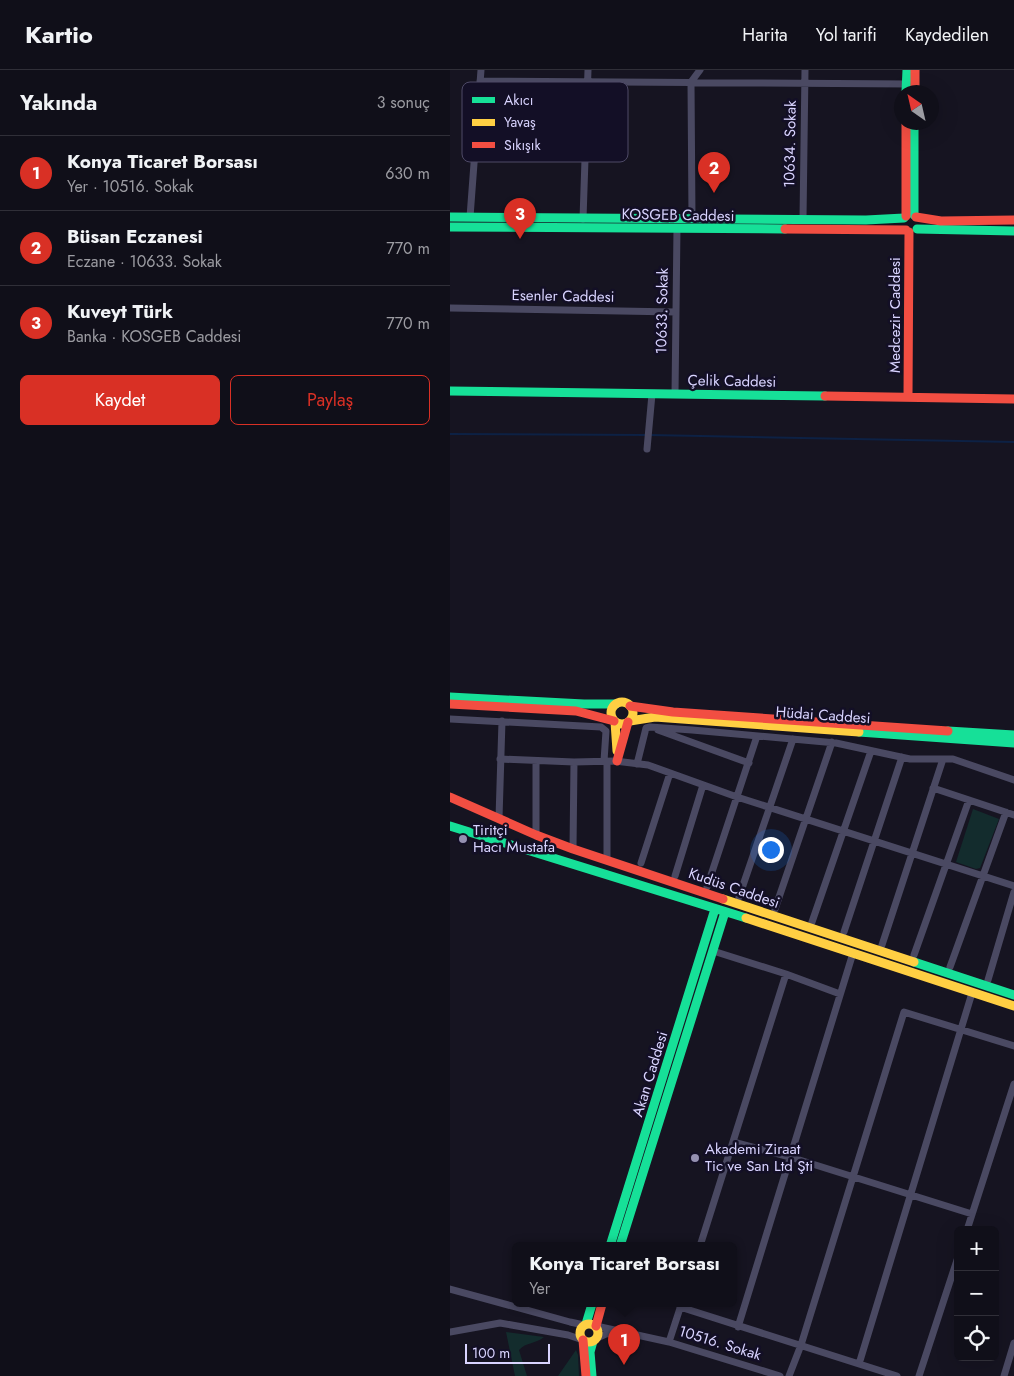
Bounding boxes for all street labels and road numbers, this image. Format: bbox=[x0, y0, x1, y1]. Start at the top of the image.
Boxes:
street label: 10634. Sokak bbox=[778, 100, 802, 188]
street label: KOSGEB Caddesi bbox=[621, 203, 735, 227]
street label: Medcezir Caddesi bbox=[884, 257, 906, 373]
street label: 10633. Sokak bbox=[650, 267, 674, 354]
street label: Esenler Caddesi bbox=[511, 284, 615, 308]
street label: Çelik Caddesi bbox=[687, 369, 777, 393]
street label: Hüdai Caddesi bbox=[775, 701, 871, 729]
street label: Kudüs Caddesi bbox=[685, 862, 783, 914]
street label: Akan Caddesi bbox=[627, 1029, 673, 1119]
street label: 10516. Sokak bbox=[676, 1320, 764, 1366]

